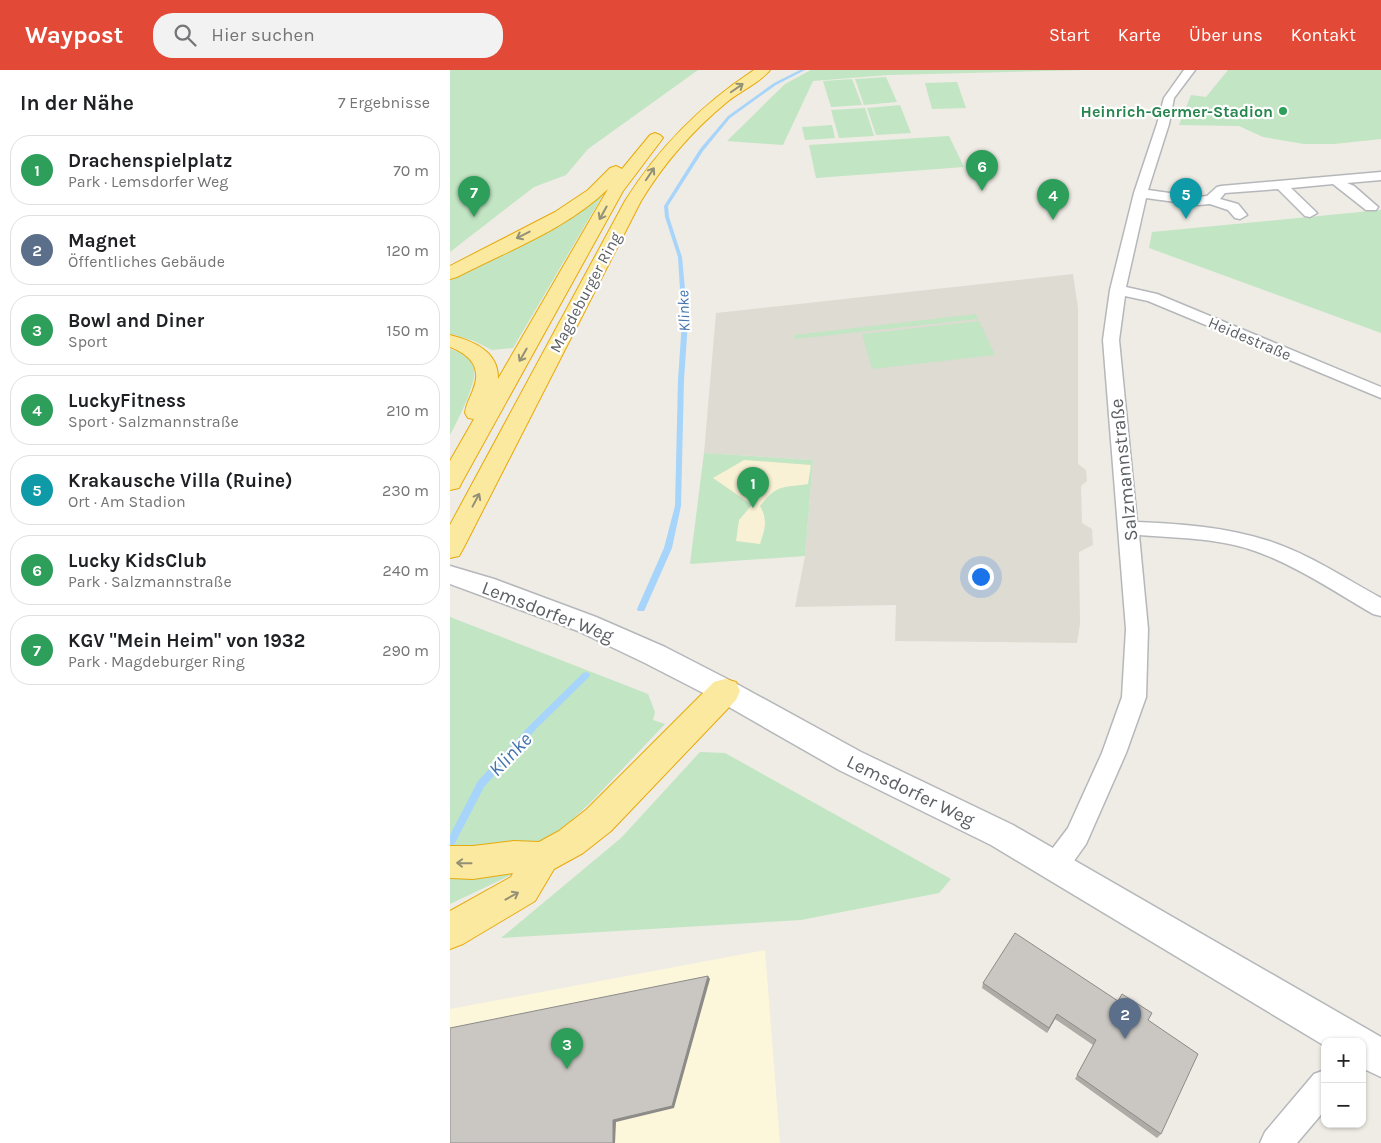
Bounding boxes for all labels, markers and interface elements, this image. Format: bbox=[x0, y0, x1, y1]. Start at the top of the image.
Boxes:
search box bbox=[153, 13, 503, 58]
text: Waypost bbox=[25, 21, 123, 49]
icon: search bbox=[171, 21, 199, 49]
text: Hier suchen bbox=[211, 24, 315, 46]
text: Start bbox=[1049, 24, 1090, 46]
text: Karte bbox=[1118, 24, 1161, 46]
text: Über uns bbox=[1189, 24, 1263, 46]
text: Kontakt bbox=[1291, 24, 1356, 46]
one-way arrow bbox=[730, 83, 744, 93]
text: In der Nähe bbox=[20, 91, 134, 115]
text: 7 Ergebnisse bbox=[338, 93, 430, 112]
place label: Heinrich-Germer-Stadion bbox=[1081, 102, 1273, 121]
marker: Heinrich-Germer-Stadion bbox=[1277, 105, 1289, 117]
text: Drachenspielplatz bbox=[68, 150, 233, 172]
pin: 6 bbox=[966, 150, 998, 191]
text: 1 bbox=[34, 161, 40, 180]
text: 70 m bbox=[393, 161, 429, 180]
one-way arrow bbox=[645, 167, 655, 181]
text: Park · Lemsdorfer Weg bbox=[68, 172, 228, 191]
pin: 7 bbox=[458, 176, 490, 217]
pin: 5 bbox=[1170, 178, 1202, 219]
pin: 4 bbox=[1037, 179, 1069, 220]
one-way arrow bbox=[597, 206, 607, 220]
street label: Magdeburger Ring bbox=[546, 229, 625, 356]
text: Magnet bbox=[68, 230, 136, 252]
one-way arrow bbox=[516, 230, 531, 240]
text: 2 bbox=[32, 241, 42, 260]
text: 120 m bbox=[386, 241, 429, 260]
text: Öffentliches Gebäude bbox=[68, 252, 225, 271]
water label: Klinke bbox=[673, 289, 694, 332]
text: Bowl and Diner bbox=[68, 310, 204, 332]
street label: Heidestraße bbox=[1205, 312, 1294, 364]
text: 3 bbox=[32, 321, 42, 340]
text: 150 m bbox=[386, 321, 429, 340]
text: Sport bbox=[68, 332, 108, 351]
one-way arrow bbox=[517, 347, 527, 362]
text: LuckyFitness bbox=[68, 390, 186, 412]
street label: Salzmannstraße bbox=[1106, 397, 1142, 542]
text: 4 bbox=[32, 401, 42, 420]
text: 210 m bbox=[386, 401, 429, 420]
text: Sport · Salzmannstraße bbox=[68, 412, 239, 431]
pin: 1 bbox=[737, 467, 769, 508]
text: Krakausche Villa (Ruine) bbox=[68, 470, 293, 492]
text: 5 bbox=[32, 481, 42, 500]
text: 230 m bbox=[382, 481, 429, 500]
text: Ort · Am Stadion bbox=[68, 492, 186, 511]
one-way arrow bbox=[471, 493, 481, 508]
text: Lucky KidsClub bbox=[68, 550, 207, 572]
text: 6 bbox=[32, 561, 42, 580]
text: 240 m bbox=[383, 561, 429, 580]
your location bbox=[968, 564, 994, 590]
text: Park · Salzmannstraße bbox=[68, 572, 232, 591]
street label: Lemsdorfer Weg bbox=[479, 577, 617, 647]
text: KGV "Mein Heim" von 1932 bbox=[68, 630, 305, 652]
text: 7 bbox=[33, 641, 41, 660]
text: 290 m bbox=[382, 641, 429, 660]
text: Park · Magdeburger Ring bbox=[68, 652, 245, 671]
water label: Klinke bbox=[484, 728, 537, 781]
street label: Lemsdorfer Weg bbox=[843, 750, 978, 831]
one-way arrow bbox=[456, 858, 472, 868]
one-way arrow bbox=[504, 890, 518, 900]
pin: 2 bbox=[1109, 998, 1141, 1039]
pin: 3 bbox=[551, 1028, 583, 1069]
map controls bbox=[1321, 1038, 1366, 1128]
button: + bbox=[1321, 1038, 1366, 1083]
button: − bbox=[1321, 1083, 1366, 1128]

